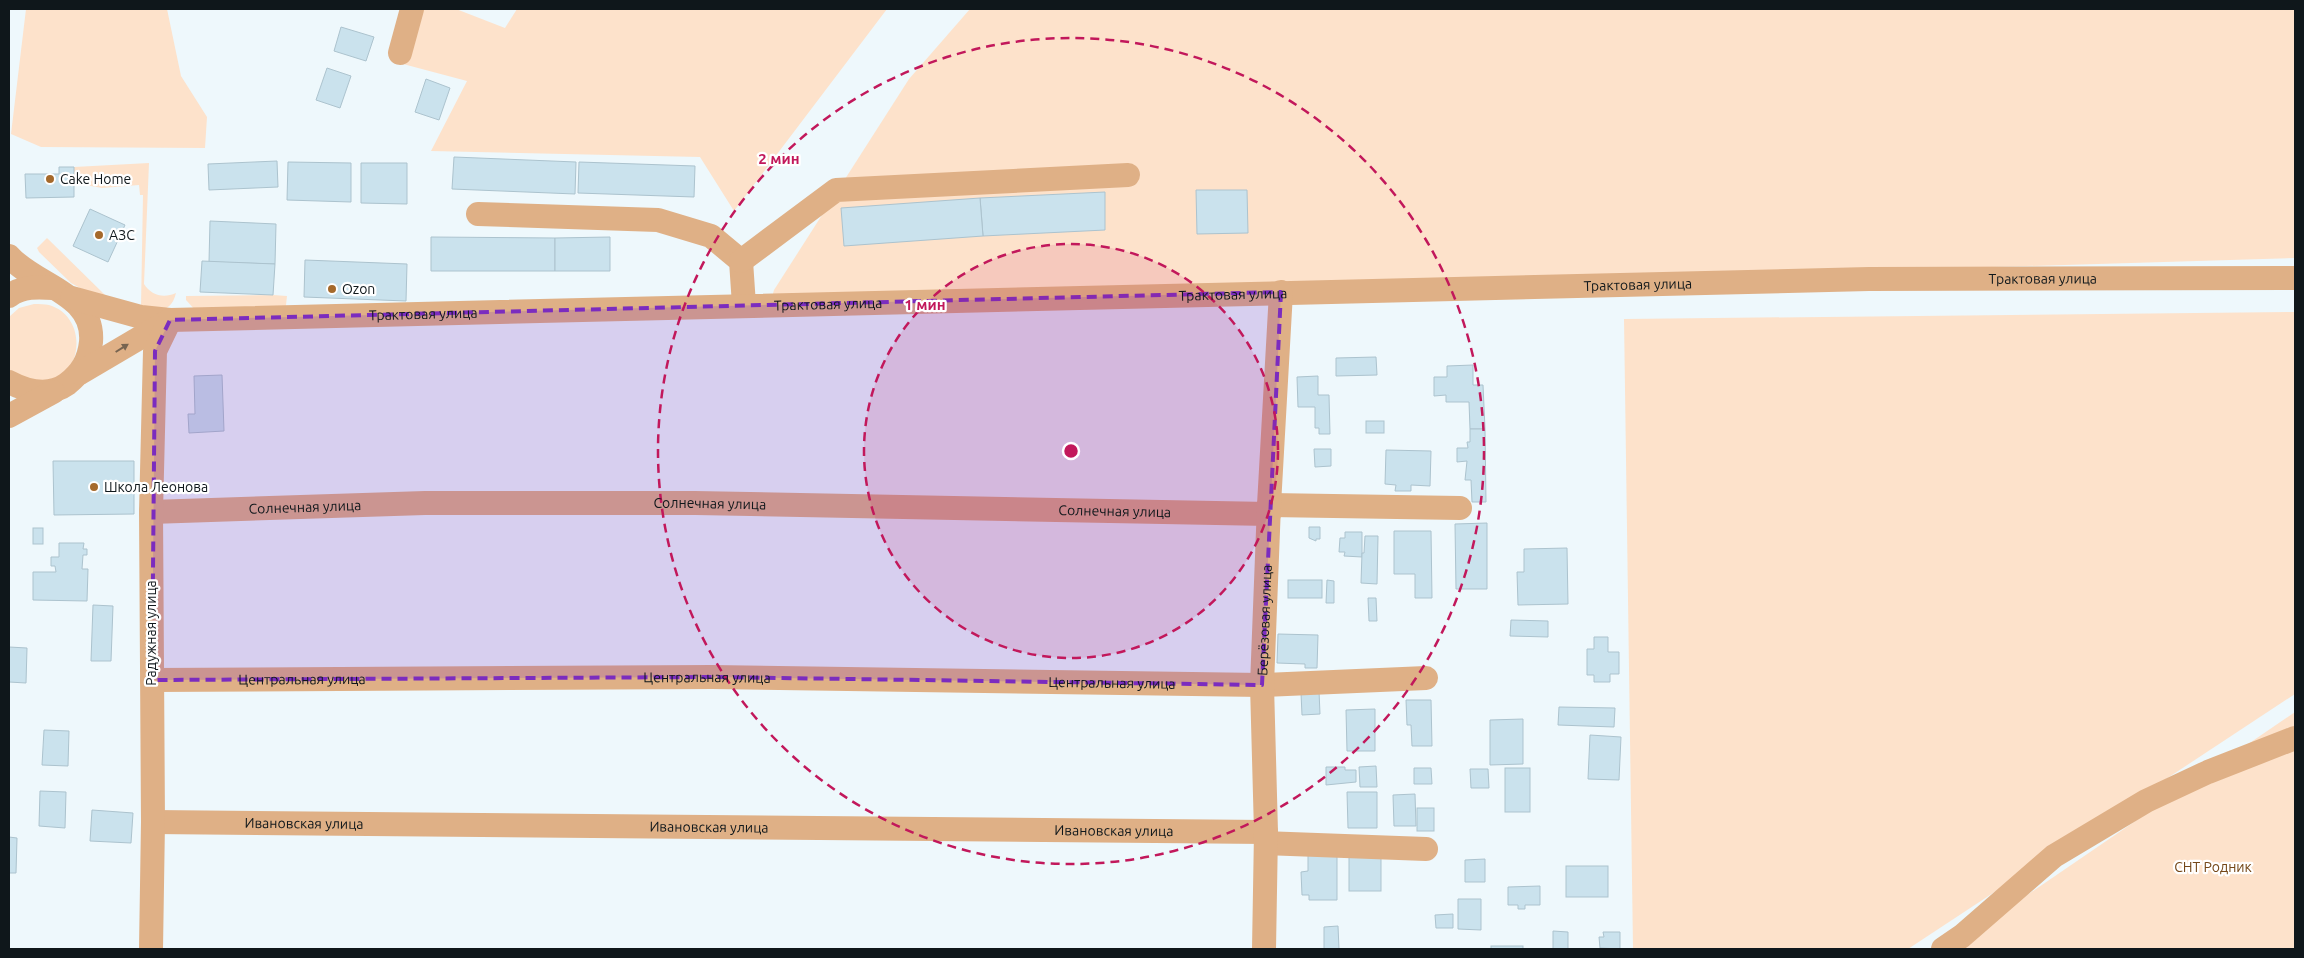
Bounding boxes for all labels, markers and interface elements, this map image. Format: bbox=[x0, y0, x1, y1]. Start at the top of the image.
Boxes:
text: 2 мин bbox=[758, 150, 800, 167]
place label: Cake Home bbox=[60, 171, 131, 187]
marker: Cake Home bbox=[44, 173, 56, 185]
place label: АЗС bbox=[109, 227, 135, 243]
marker: АЗС bbox=[93, 229, 105, 241]
street label: Трактовая улица bbox=[1988, 270, 2097, 287]
street label: Трактовая улица bbox=[1583, 275, 1692, 294]
place label: Ozon bbox=[342, 281, 375, 297]
marker: Ozon bbox=[326, 283, 338, 295]
street label: Трактовая улица bbox=[1179, 285, 1287, 304]
street label: Трактовая улица bbox=[774, 295, 883, 313]
text: 1 мин bbox=[904, 296, 946, 313]
street label: Трактовая улица bbox=[369, 305, 478, 323]
one-way arrow bbox=[116, 344, 129, 353]
centre of rings bbox=[1062, 442, 1080, 460]
place label: Школа Леонова bbox=[104, 479, 208, 495]
marker: Школа Леонова bbox=[88, 481, 100, 493]
street label: Солнечная улица bbox=[653, 495, 766, 512]
street label: Солнечная улица bbox=[248, 497, 362, 517]
street label: Солнечная улица bbox=[1058, 502, 1171, 520]
street label: Берёзовая улица bbox=[1254, 564, 1275, 676]
street label: Радужная улица bbox=[143, 580, 159, 686]
street label: Центральная улица bbox=[643, 669, 771, 686]
street label: Центральная улица bbox=[238, 671, 366, 688]
street label: Центральная улица bbox=[1048, 674, 1176, 692]
street label: Ивановская улица bbox=[244, 815, 364, 832]
street label: Ивановская улица bbox=[649, 818, 769, 836]
street label: Ивановская улица bbox=[1054, 822, 1174, 839]
park label: СНТ Родник bbox=[2174, 859, 2252, 875]

